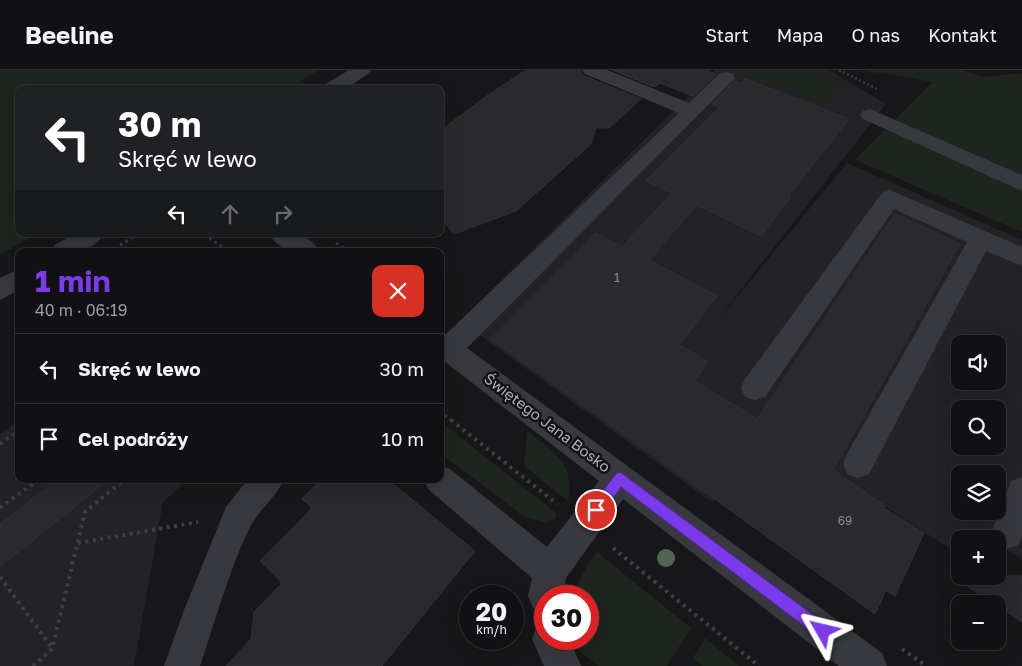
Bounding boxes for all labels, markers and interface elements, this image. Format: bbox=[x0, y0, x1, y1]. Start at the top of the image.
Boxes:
text: Beeline bbox=[25, 20, 114, 49]
text: Start bbox=[706, 24, 749, 46]
text: Mapa bbox=[777, 24, 824, 46]
text: O nas bbox=[852, 24, 900, 46]
text: Kontakt bbox=[928, 24, 997, 46]
text: 30 m bbox=[118, 103, 201, 145]
icon: left bbox=[35, 105, 100, 170]
text: Skręć w lewo bbox=[118, 145, 257, 172]
icon: left bbox=[163, 200, 191, 228]
icon: ahead bbox=[216, 200, 244, 228]
icon: right bbox=[269, 200, 297, 228]
text: 1 min bbox=[35, 263, 111, 299]
button: close bbox=[372, 265, 424, 317]
house number: 1 bbox=[614, 270, 620, 285]
text: 40 m · 06:19 bbox=[35, 300, 127, 320]
map controls bbox=[951, 335, 1006, 650]
button: sound bbox=[951, 335, 1006, 390]
icon: left bbox=[35, 355, 63, 383]
text: Skręć w lewo bbox=[78, 357, 201, 380]
text: 30 m bbox=[380, 357, 424, 380]
street label: Świętego Jana Bosko bbox=[481, 369, 614, 476]
button: search bbox=[951, 400, 1006, 455]
icon: arrive bbox=[35, 425, 63, 453]
text: Cel podróży bbox=[78, 427, 188, 450]
text: 10 m bbox=[381, 427, 424, 450]
button: layers bbox=[951, 465, 1006, 520]
pin bbox=[575, 489, 617, 531]
icon: arrive bbox=[582, 496, 610, 524]
house number: 69 bbox=[838, 513, 852, 528]
button: + bbox=[951, 530, 1006, 585]
speed limit sign: 30 bbox=[534, 585, 599, 650]
button: − bbox=[951, 595, 1006, 650]
text: 20 bbox=[476, 596, 507, 627]
position arrow bbox=[796, 604, 848, 656]
text: km/h bbox=[476, 622, 507, 637]

